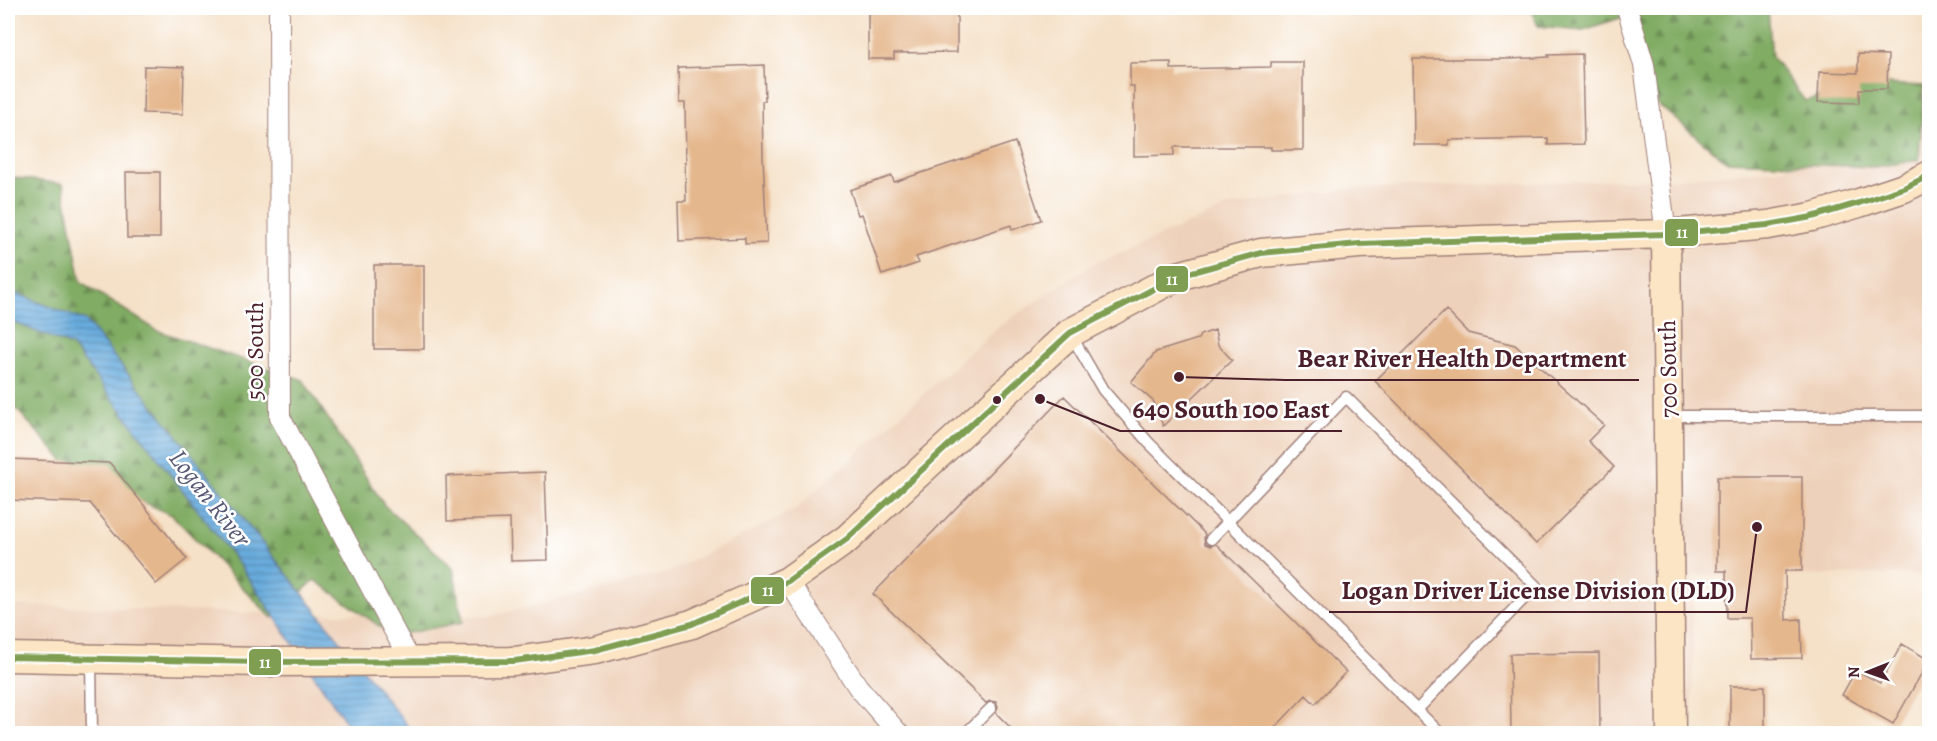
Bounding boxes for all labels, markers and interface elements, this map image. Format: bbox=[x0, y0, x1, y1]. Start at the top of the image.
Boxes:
line badge: 11 bbox=[1664, 218, 1699, 247]
text: 11 bbox=[1676, 222, 1688, 244]
line badge: 11 bbox=[1155, 265, 1189, 293]
text: 11 bbox=[1166, 269, 1178, 291]
street label: 500 South bbox=[239, 302, 271, 400]
street label: 700 South bbox=[1651, 319, 1685, 418]
callout: Bear River Health Department bbox=[1285, 336, 1639, 380]
text: Bear River Health Department bbox=[1297, 341, 1627, 376]
callout: 640 South 100 East bbox=[1120, 387, 1342, 431]
text: 640 South 100 East bbox=[1132, 392, 1330, 427]
unlabelled marker bbox=[991, 394, 1003, 406]
water label: Logan River bbox=[161, 442, 260, 555]
callout: Logan Driver License Division (DLD) bbox=[1329, 568, 1746, 612]
text: Logan Driver License Division (DLD) bbox=[1341, 573, 1735, 608]
line badge: 11 bbox=[750, 576, 785, 605]
text: 11 bbox=[762, 580, 774, 602]
north arrow bbox=[1838, 642, 1898, 702]
line badge: 11 bbox=[248, 648, 282, 676]
text: 11 bbox=[259, 652, 271, 674]
text: N bbox=[1843, 666, 1865, 678]

